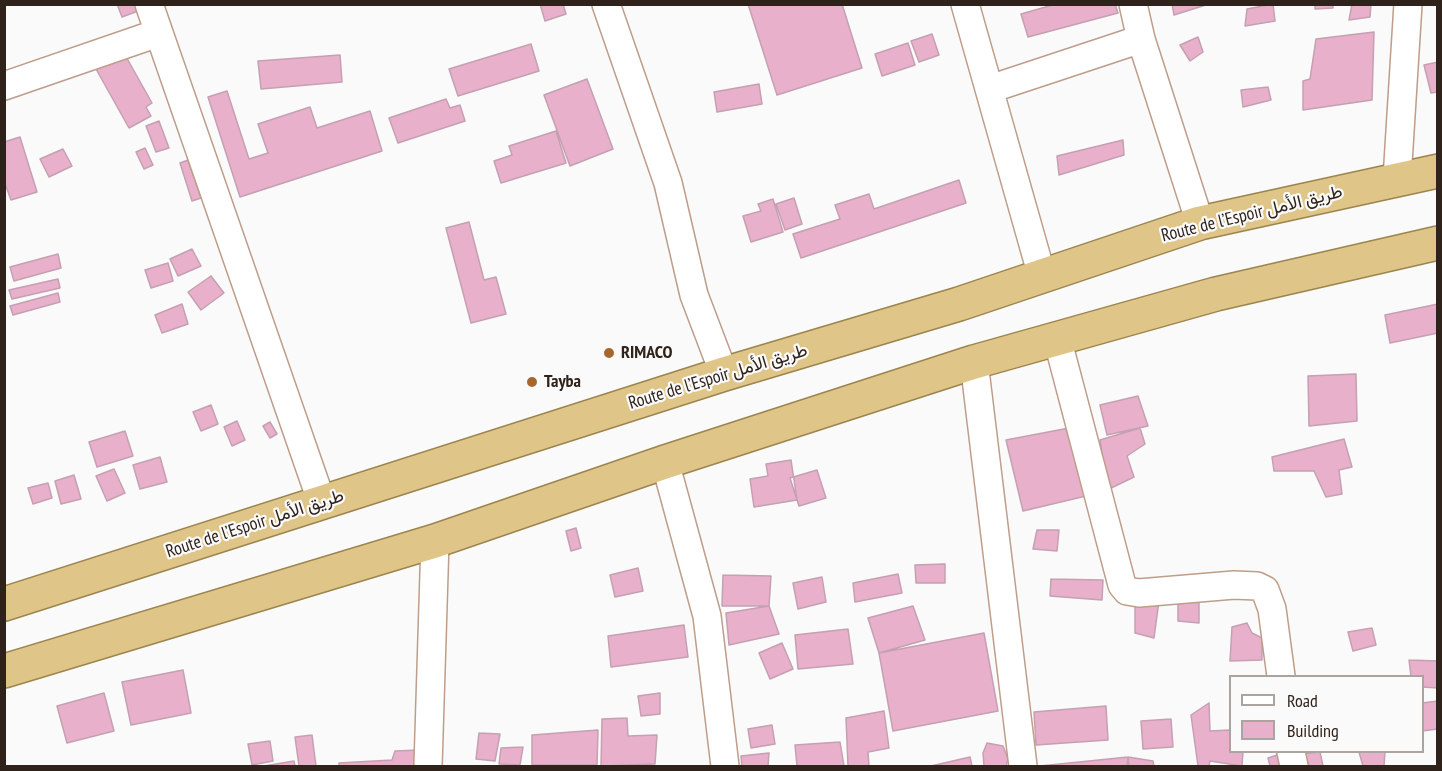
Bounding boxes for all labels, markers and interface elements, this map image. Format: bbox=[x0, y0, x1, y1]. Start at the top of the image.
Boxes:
street label: Route de l’Espoir طريق الأمل bbox=[1159, 181, 1345, 247]
street label: Route de l’Espoir طريق الأمل bbox=[626, 340, 810, 414]
place label: RIMACO bbox=[621, 342, 673, 364]
marker: RIMACO bbox=[602, 346, 616, 360]
place label: Tayba bbox=[544, 371, 581, 393]
marker: Tayba bbox=[525, 375, 539, 389]
street label: Route de l’Espoir طريق الأمل bbox=[163, 485, 347, 563]
legend bbox=[1229, 675, 1424, 753]
text: Road bbox=[1287, 689, 1318, 712]
text: Building bbox=[1287, 719, 1339, 742]

